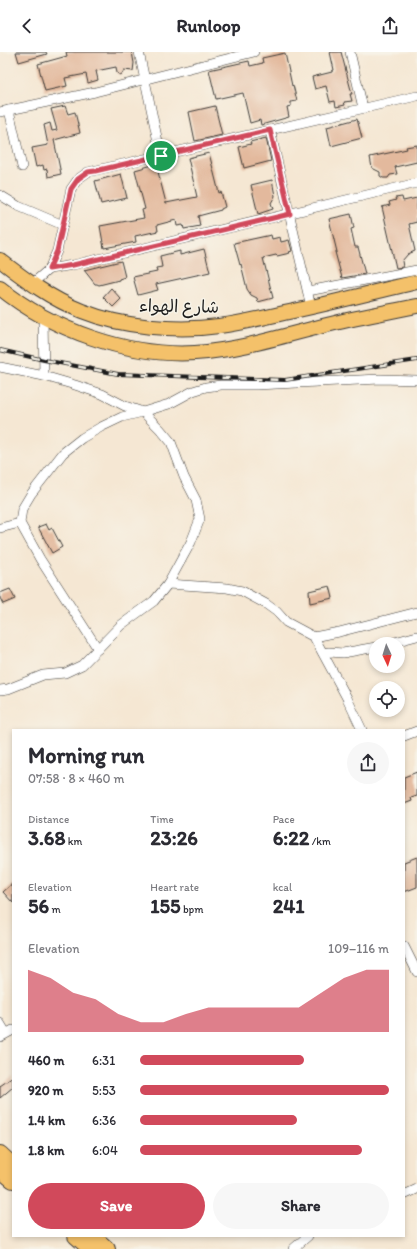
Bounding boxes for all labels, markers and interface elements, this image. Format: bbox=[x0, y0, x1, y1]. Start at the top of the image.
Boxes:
icon: back bbox=[16, 15, 38, 37]
text: Runloop bbox=[177, 15, 240, 37]
icon: share bbox=[379, 15, 401, 37]
pin bbox=[144, 139, 178, 173]
icon: arrive bbox=[150, 145, 172, 167]
street label: شارع الهواء bbox=[139, 295, 219, 319]
north arrow bbox=[369, 637, 405, 673]
map controls bbox=[369, 637, 405, 717]
button: locate bbox=[369, 681, 405, 717]
text: Morning run bbox=[28, 742, 144, 769]
button: share bbox=[347, 742, 389, 784]
text: 07:58 · 8 × 460 m bbox=[28, 771, 124, 786]
text: Distance bbox=[28, 813, 69, 826]
text: Time bbox=[150, 813, 174, 826]
text: Pace bbox=[273, 813, 295, 826]
text: 3.68 bbox=[28, 826, 65, 850]
text: 23:26 bbox=[150, 826, 198, 850]
text: 6:22 bbox=[273, 826, 309, 850]
text: km bbox=[65, 835, 82, 848]
text: /km bbox=[309, 835, 331, 848]
text: Elevation bbox=[28, 881, 72, 894]
text: Heart rate bbox=[150, 881, 199, 894]
text: kcal bbox=[273, 881, 292, 894]
text: 56 bbox=[28, 894, 49, 918]
text: 155 bbox=[150, 894, 181, 918]
text: 241 bbox=[273, 894, 304, 918]
text: m bbox=[49, 903, 61, 916]
text: bpm bbox=[181, 903, 204, 916]
text: Elevation bbox=[28, 941, 80, 956]
text: 109–116 m bbox=[328, 941, 389, 956]
text: 460 m bbox=[28, 1053, 65, 1068]
text: 6:31 bbox=[92, 1053, 115, 1068]
text: 920 m bbox=[28, 1083, 64, 1098]
text: 5:53 bbox=[92, 1083, 116, 1098]
text: 1.4 km bbox=[28, 1113, 65, 1128]
text: 6:36 bbox=[92, 1113, 116, 1128]
text: 1.8 km bbox=[28, 1143, 64, 1158]
text: 6:04 bbox=[92, 1143, 118, 1158]
button: Save bbox=[28, 1183, 205, 1229]
button: Share bbox=[213, 1183, 389, 1229]

